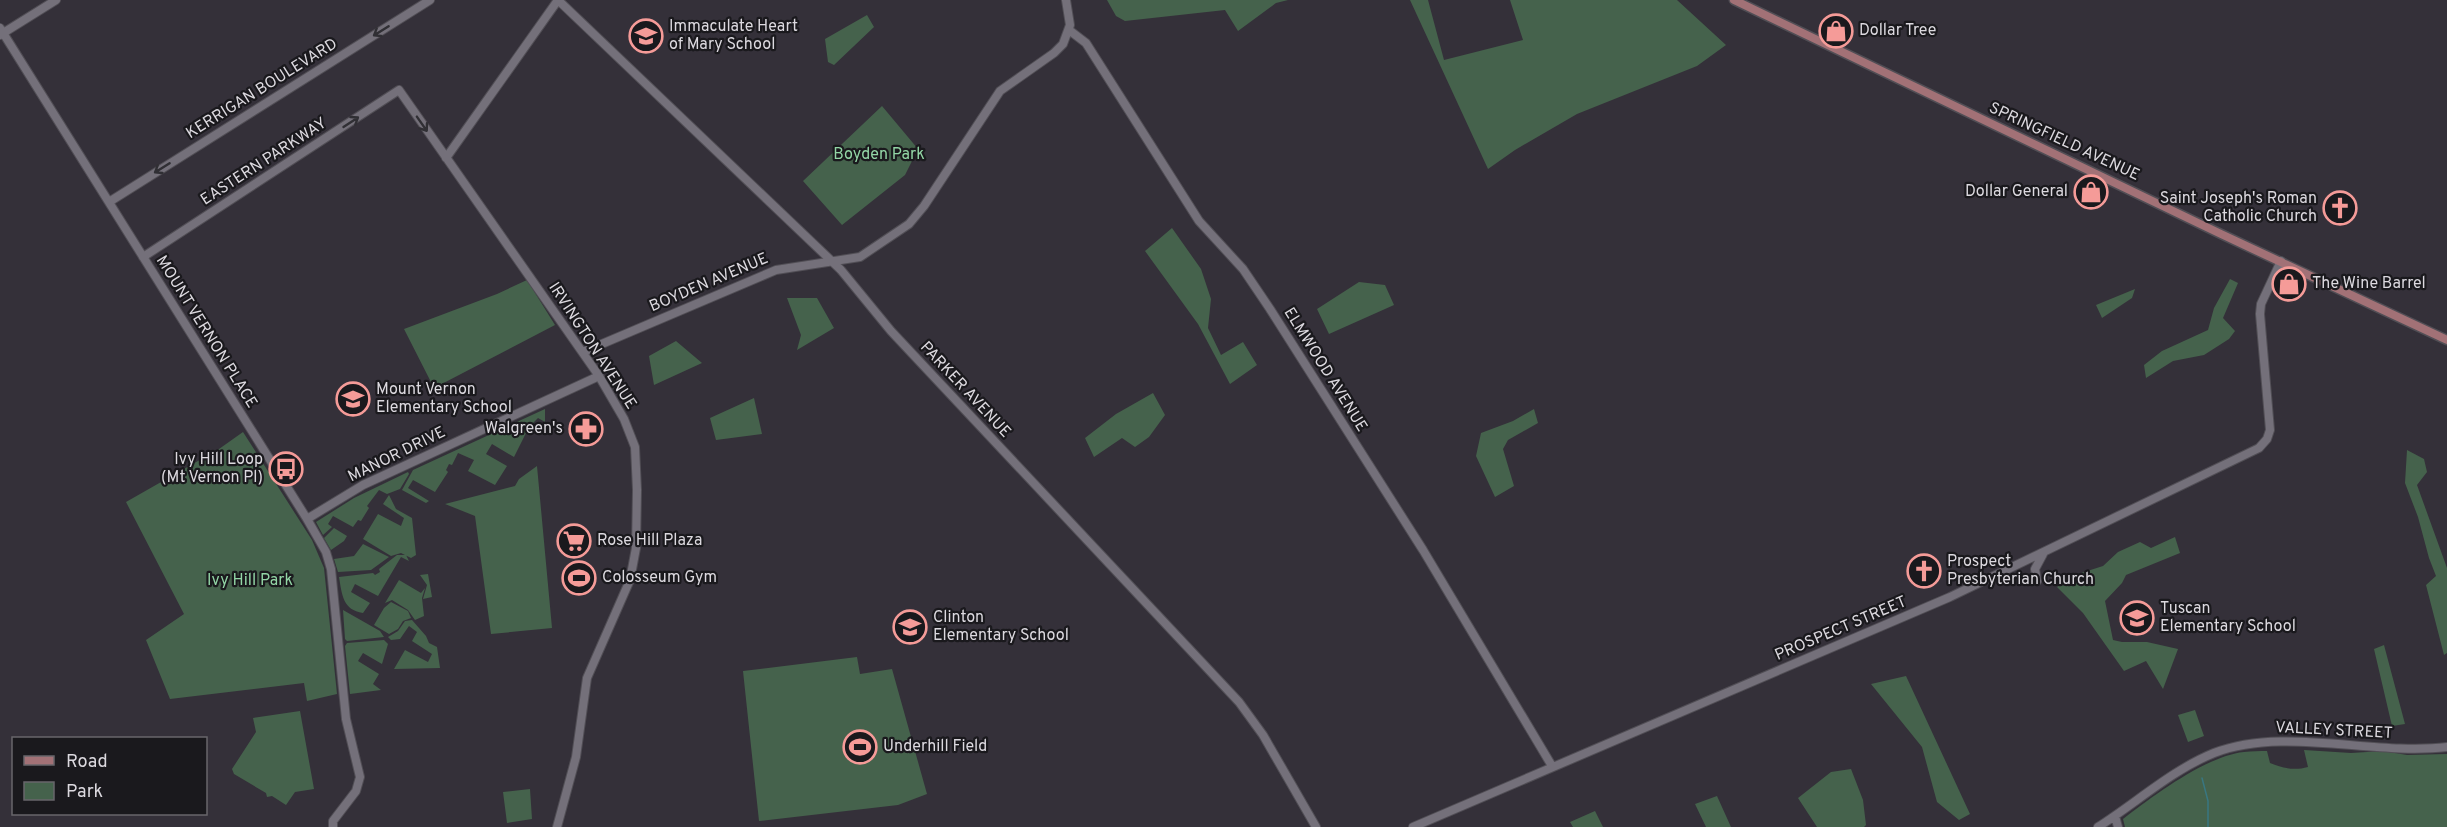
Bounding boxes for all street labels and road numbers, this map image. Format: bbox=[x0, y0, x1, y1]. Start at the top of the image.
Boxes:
street label: KERRIGAN BOULEVARD bbox=[183, 34, 341, 144]
street label: SPRINGFIELD AVENUE bbox=[1985, 98, 2143, 186]
street label: EASTERN PARKWAY bbox=[197, 114, 331, 210]
street label: BOYDEN AVENUE bbox=[647, 249, 771, 317]
street label: MOUNT VERNON PLACE bbox=[151, 252, 261, 412]
street label: IRVINGTON AVENUE bbox=[543, 279, 641, 413]
street label: ELMWOOD AVENUE bbox=[1279, 304, 1371, 436]
street label: PARKER AVENUE bbox=[915, 338, 1015, 442]
street label: MANOR DRIVE bbox=[345, 423, 449, 487]
street label: PROSPECT STREET bbox=[1772, 592, 1910, 666]
street label: VALLEY STREET bbox=[2275, 718, 2393, 744]

